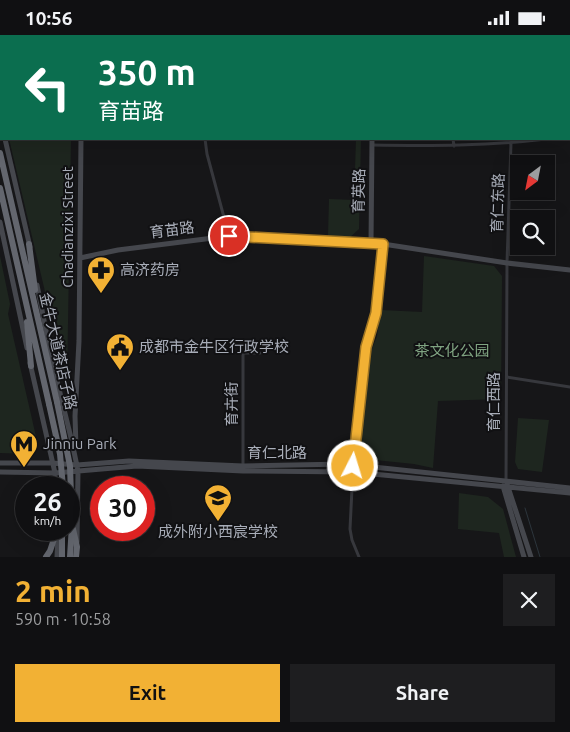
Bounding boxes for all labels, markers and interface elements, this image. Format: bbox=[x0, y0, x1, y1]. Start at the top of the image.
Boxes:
text: 10:56 bbox=[25, 7, 73, 29]
text: 350 m bbox=[98, 52, 196, 92]
icon: left bbox=[15, 55, 80, 120]
text: 育苗路 bbox=[98, 98, 164, 123]
north arrow bbox=[510, 155, 555, 200]
map controls bbox=[510, 155, 555, 255]
street label: Chadianzixi Street bbox=[59, 166, 76, 288]
street label: 育英路 bbox=[350, 168, 367, 214]
street label: 育仁东路 bbox=[488, 173, 507, 233]
button: search bbox=[510, 210, 555, 255]
pin bbox=[208, 215, 250, 257]
street label: 育苗路 bbox=[149, 218, 195, 241]
icon: arrive bbox=[215, 222, 243, 250]
pharmacy icon: 高济药房 bbox=[86, 255, 116, 294]
place label: 高济药房 bbox=[120, 261, 180, 278]
street label: 金牛大道茶店子路 bbox=[37, 291, 80, 411]
public building icon: 成都市金牛区行政学校 bbox=[105, 332, 135, 371]
place label: 成都市金牛区行政学校 bbox=[139, 338, 289, 355]
park label: 茶文化公园 bbox=[414, 342, 490, 359]
street label: 育仁西路 bbox=[485, 372, 502, 432]
street label: 育卉街 bbox=[223, 381, 240, 427]
metro station icon: Jinniu Park bbox=[9, 429, 39, 468]
place label: Jinniu Park bbox=[43, 435, 117, 452]
position arrow bbox=[326, 439, 378, 491]
street label: 育仁北路 bbox=[247, 444, 307, 461]
speed limit sign: 30 bbox=[90, 476, 155, 541]
school or university icon: 成外附小西宸学校 bbox=[203, 483, 233, 522]
text: 26 bbox=[33, 488, 62, 516]
text: km/h bbox=[34, 514, 61, 527]
place label: 成外附小西宸学校 bbox=[158, 523, 278, 540]
text: 2 min bbox=[15, 574, 91, 608]
button: close bbox=[503, 574, 555, 626]
text: 590 m · 10:58 bbox=[15, 610, 111, 628]
button: Exit bbox=[15, 664, 280, 722]
button: Share bbox=[290, 664, 555, 722]

